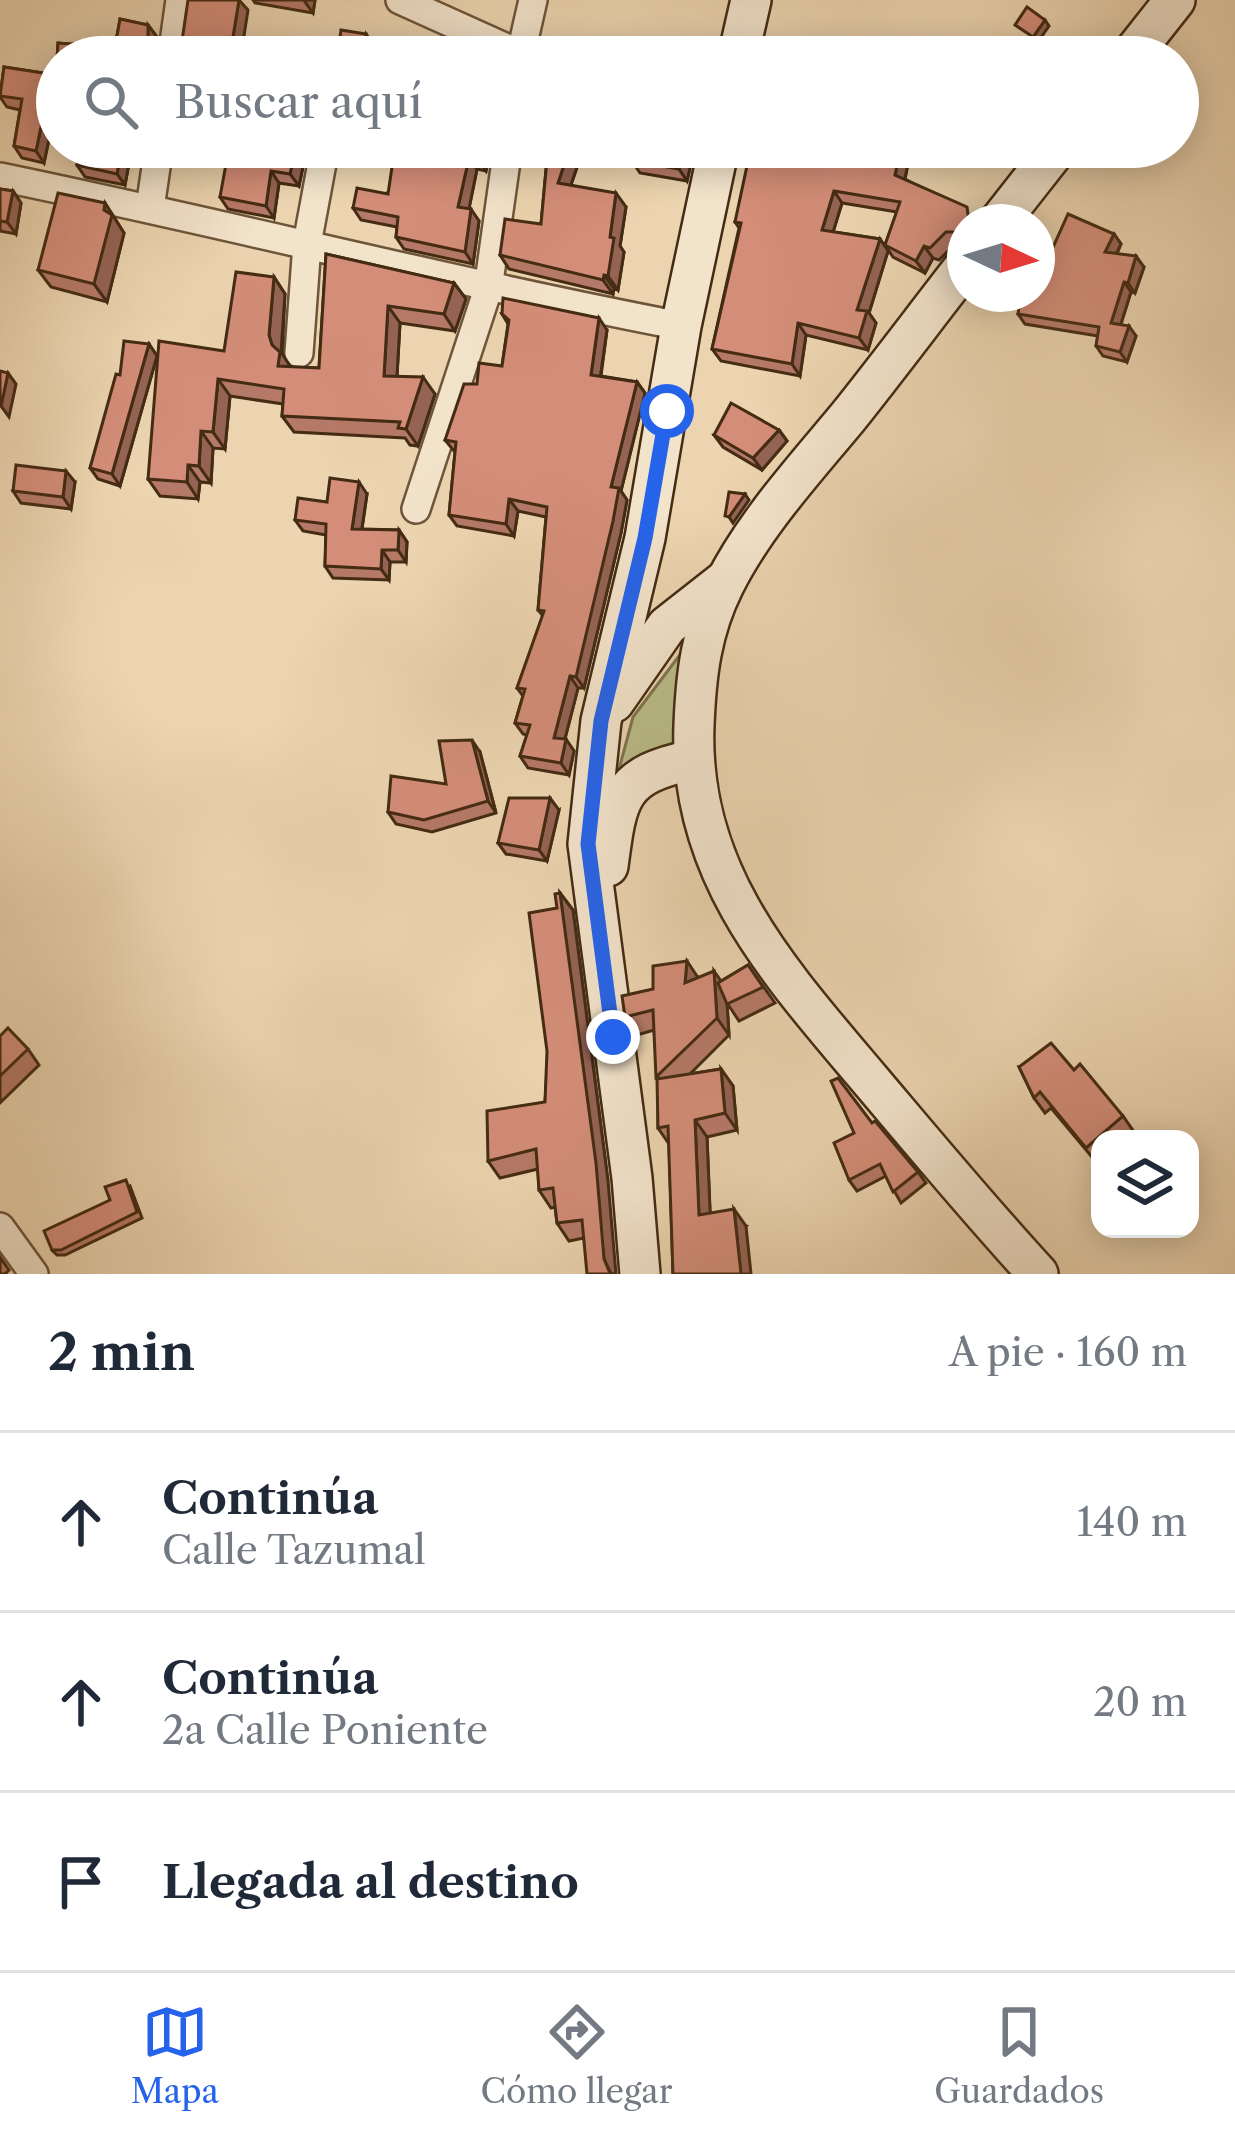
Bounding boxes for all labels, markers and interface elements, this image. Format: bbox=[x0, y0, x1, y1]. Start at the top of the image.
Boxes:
search box bbox=[36, 36, 1199, 168]
icon: search bbox=[78, 69, 144, 135]
text: Buscar aquí bbox=[174, 74, 423, 130]
north arrow bbox=[947, 204, 1055, 312]
route start bbox=[640, 384, 694, 438]
route end bbox=[586, 1010, 640, 1064]
map controls bbox=[1091, 1130, 1199, 1238]
button: layers bbox=[1091, 1130, 1199, 1238]
text: 2 min bbox=[48, 1321, 195, 1383]
text: A pie · 160 m bbox=[949, 1328, 1187, 1376]
text: Continúa bbox=[162, 1470, 378, 1526]
icon: ahead bbox=[48, 1489, 114, 1555]
text: 140 m bbox=[1077, 1498, 1187, 1546]
text: Calle Tazumal bbox=[162, 1526, 426, 1574]
text: Continúa bbox=[162, 1650, 378, 1706]
icon: ahead bbox=[48, 1669, 114, 1735]
text: 20 m bbox=[1093, 1678, 1187, 1726]
text: 2a Calle Poniente bbox=[162, 1706, 488, 1754]
icon: arrive bbox=[48, 1849, 114, 1915]
text: Llegada al destino bbox=[162, 1854, 579, 1910]
tab: Mapa bbox=[131, 1999, 219, 2112]
tab: Cómo llegar bbox=[481, 1999, 673, 2112]
tab: Guardados bbox=[934, 1999, 1104, 2112]

